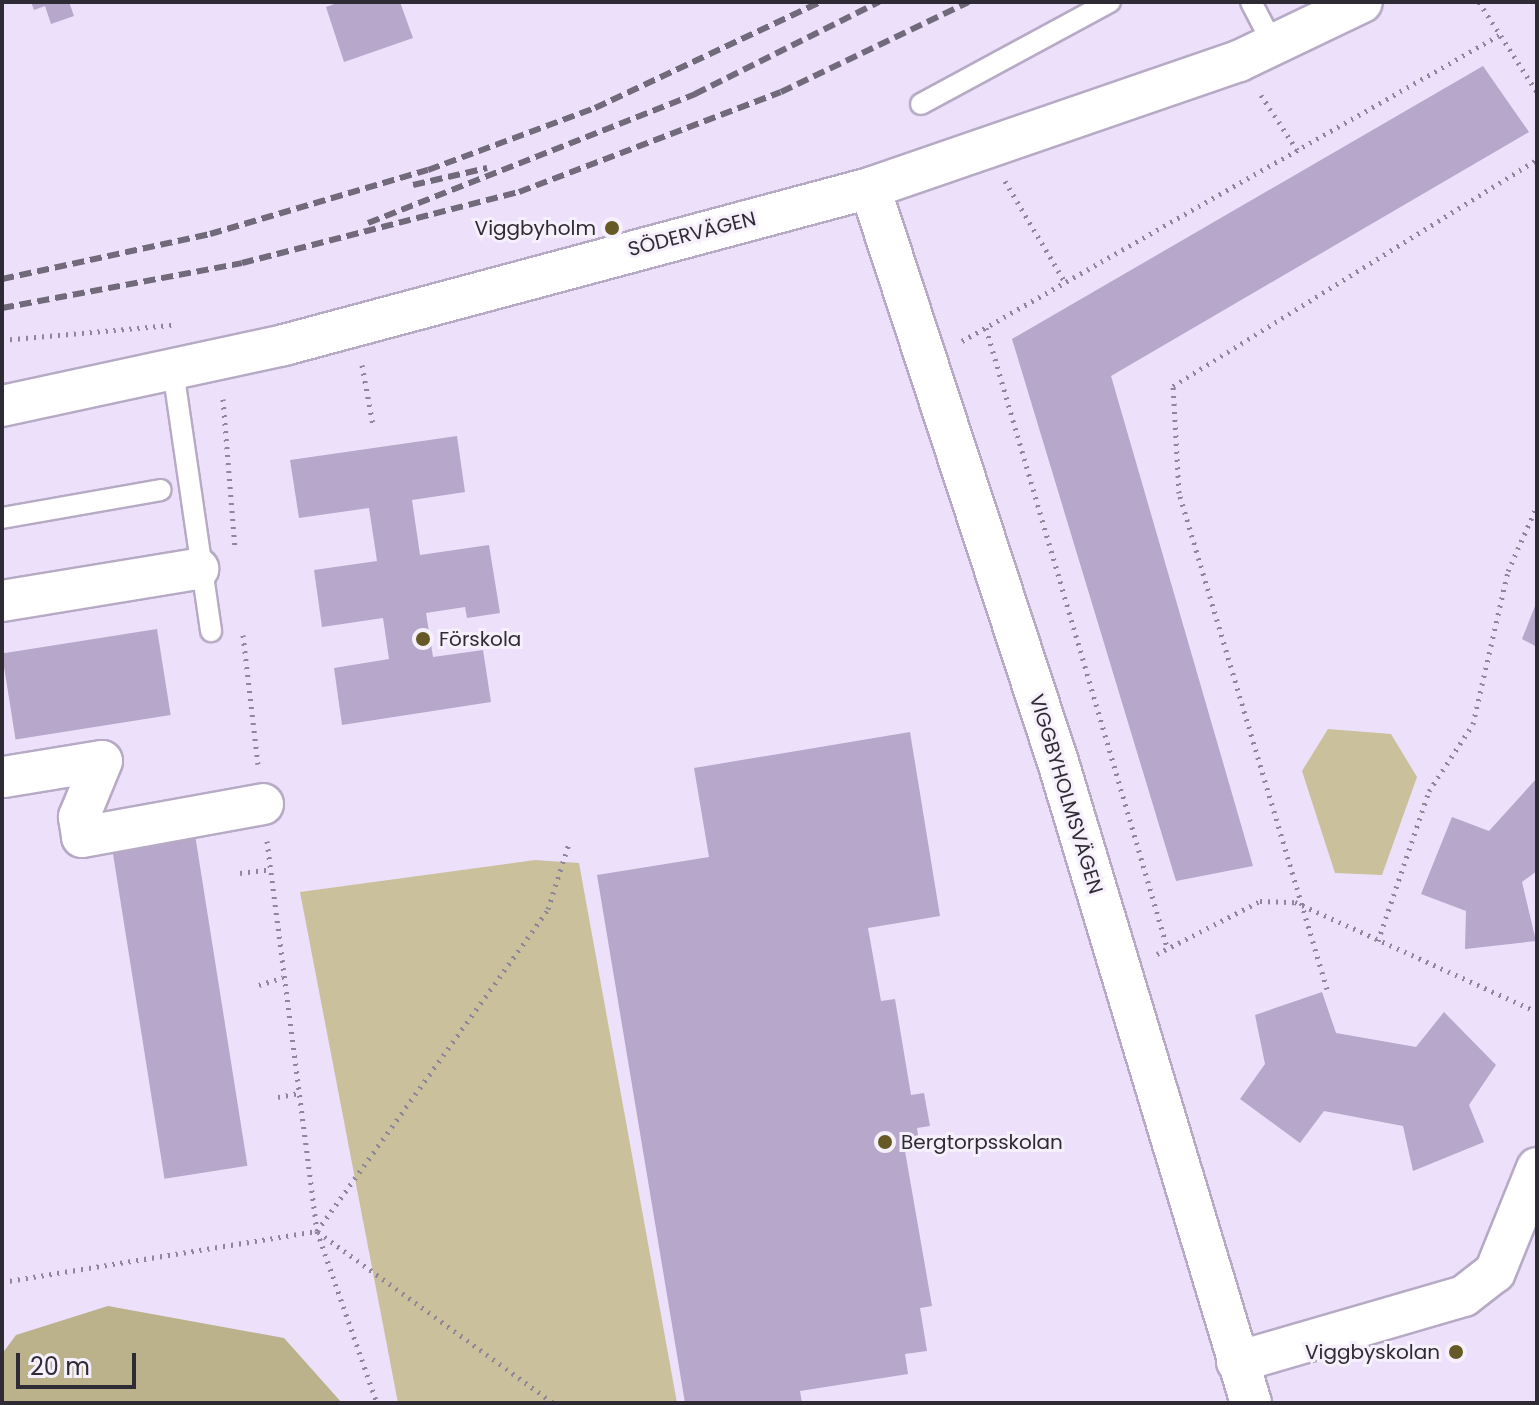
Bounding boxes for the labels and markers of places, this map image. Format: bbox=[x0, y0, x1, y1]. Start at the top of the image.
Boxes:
place label: Viggbyholm bbox=[475, 216, 596, 240]
marker: Viggbyholm bbox=[603, 219, 621, 237]
place label: Förskola bbox=[439, 627, 521, 651]
marker: Förskola bbox=[414, 630, 432, 648]
place label: Bergtorpsskolan bbox=[901, 1130, 1063, 1154]
marker: Bergtorpsskolan bbox=[876, 1133, 894, 1151]
place label: Viggbyskolan bbox=[1305, 1340, 1440, 1364]
marker: Viggbyskolan bbox=[1447, 1343, 1465, 1361]

